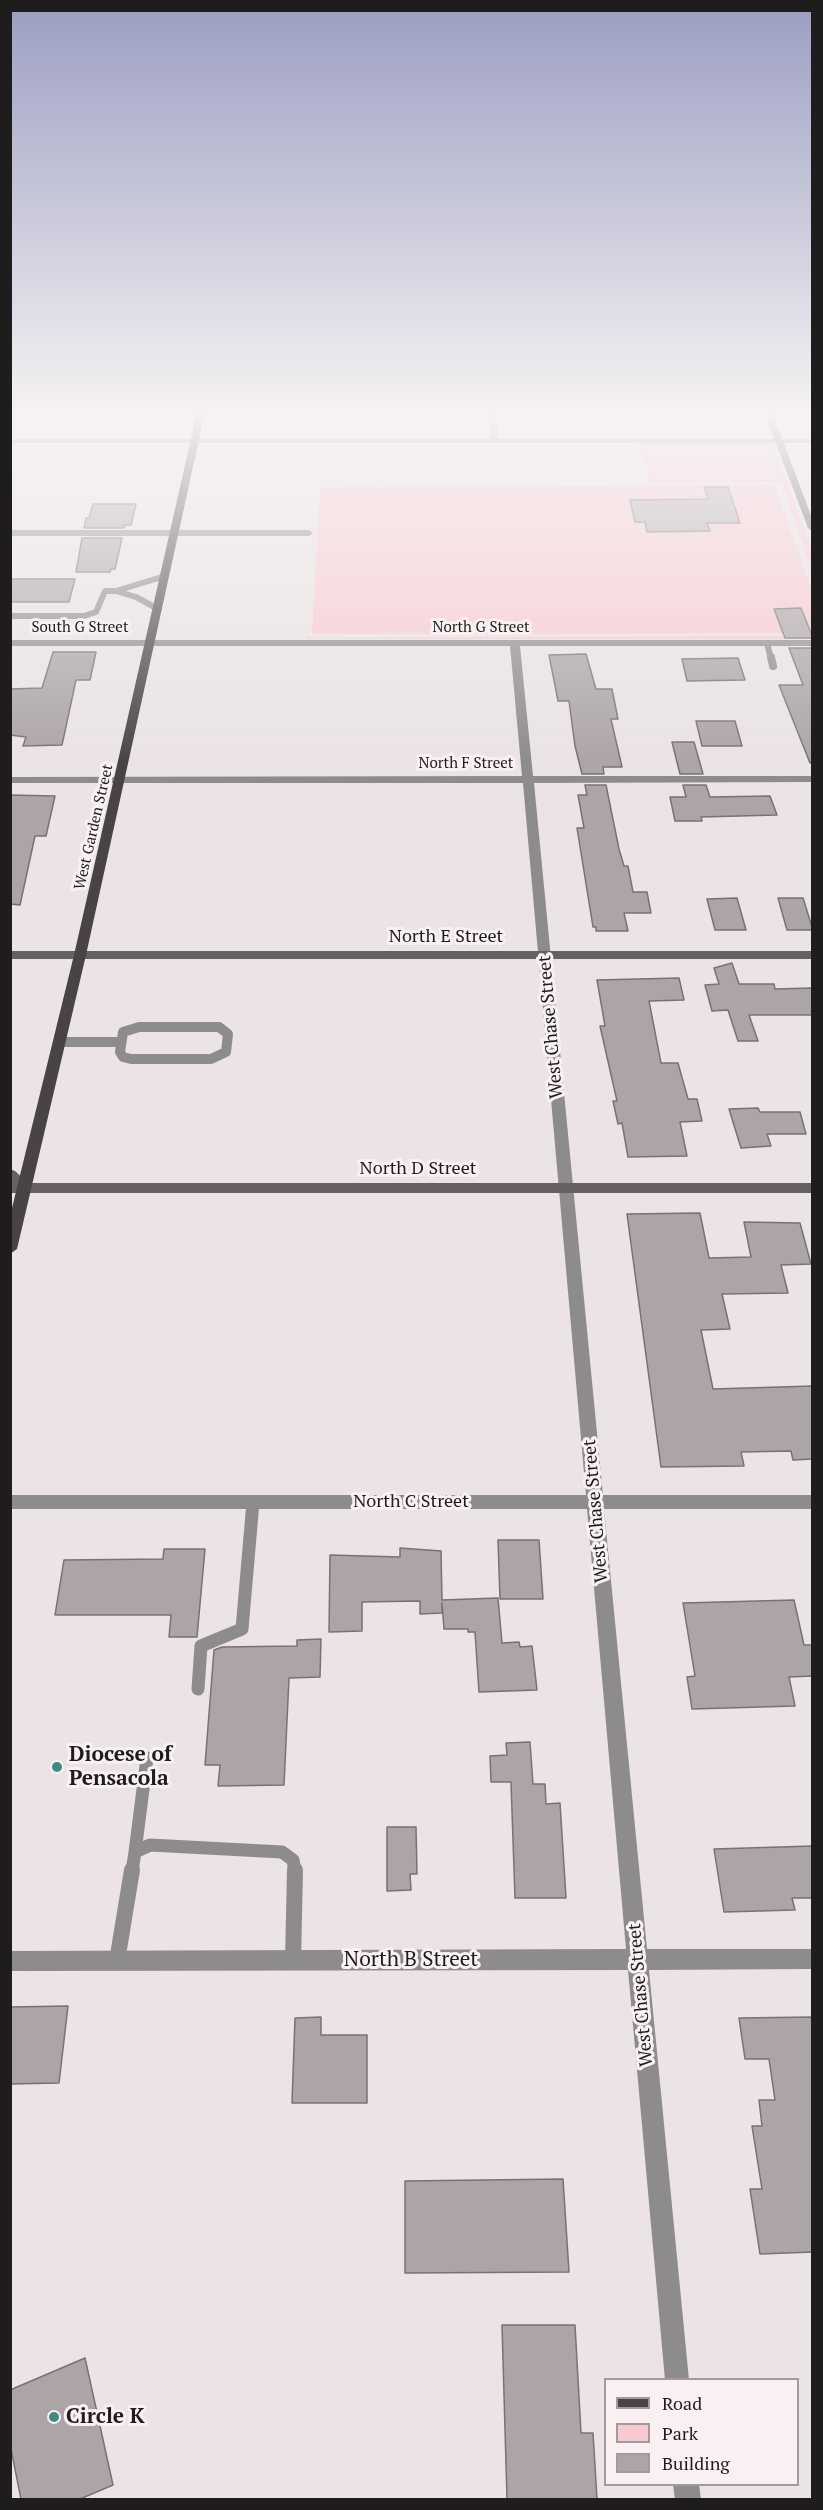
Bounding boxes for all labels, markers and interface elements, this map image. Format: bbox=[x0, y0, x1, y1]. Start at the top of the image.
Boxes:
street label: South G Street bbox=[32, 619, 128, 637]
street label: North G Street bbox=[432, 619, 530, 637]
street label: North F Street bbox=[419, 755, 513, 773]
street label: West Garden Street bbox=[71, 762, 117, 892]
street label: North E Street bbox=[389, 926, 503, 948]
street label: West Chase Street bbox=[534, 954, 568, 1100]
street label: North D Street bbox=[360, 1158, 476, 1180]
street label: West Chase Street bbox=[579, 1438, 613, 1584]
street label: North C Street bbox=[353, 1491, 469, 1513]
place label: Diocese of Pensacola bbox=[69, 1742, 172, 1792]
marker: Diocese of Pensacola bbox=[50, 1760, 64, 1774]
street label: West Chase Street bbox=[624, 1922, 658, 2068]
street label: North B Street bbox=[344, 1947, 478, 1973]
legend bbox=[604, 2378, 799, 2486]
text: Road bbox=[662, 2391, 702, 2415]
place label: Circle K bbox=[66, 2404, 145, 2430]
marker: Circle K bbox=[47, 2410, 61, 2424]
text: Park bbox=[662, 2421, 698, 2445]
text: Building bbox=[662, 2451, 730, 2475]

